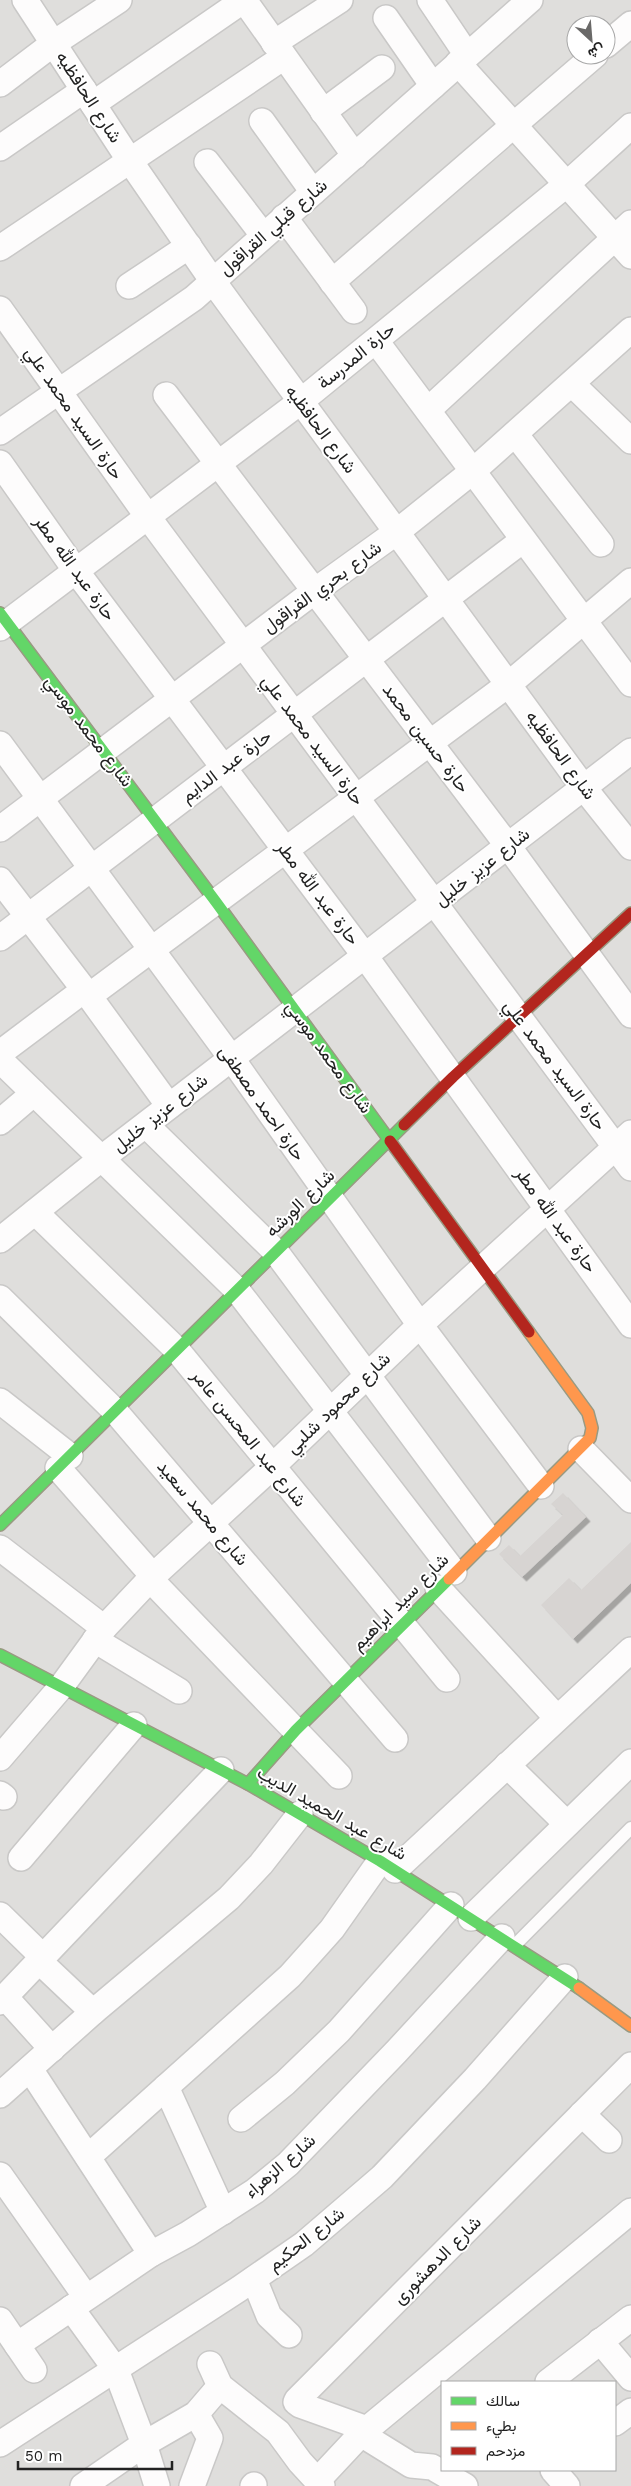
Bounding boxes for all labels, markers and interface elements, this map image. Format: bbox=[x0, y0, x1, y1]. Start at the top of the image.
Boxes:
north arrow bbox=[566, 15, 616, 65]
text: ش bbox=[585, 40, 608, 63]
street label: شارع الحافظيه bbox=[50, 47, 127, 148]
street label: شارع قبلي القراقول bbox=[214, 174, 334, 283]
street label: حارة المدرسة bbox=[313, 318, 399, 394]
street label: حارة السيد محمد علي bbox=[17, 342, 128, 486]
street label: شارع الحافظيه bbox=[280, 380, 361, 478]
street label: حارة عبد الله مطر bbox=[29, 510, 121, 625]
street label: شارع بحري القراقول bbox=[258, 536, 388, 641]
street label: حارة السيد محمد علي bbox=[254, 670, 369, 812]
street label: شارع محمد موسي bbox=[37, 671, 138, 793]
street label: حارة حسين محمد bbox=[378, 679, 474, 797]
street label: شارع الحافظيه bbox=[520, 706, 601, 804]
street label: حارة عبد الدايم bbox=[176, 725, 276, 808]
street label: شارع عزيز خليل bbox=[430, 823, 535, 912]
street label: حارة عبد الله مطر bbox=[271, 836, 364, 949]
street label: حارة السيد محمد علي bbox=[496, 995, 611, 1137]
street label: شارع محمد موسي bbox=[278, 996, 377, 1120]
street label: حارة احمد مصطفى bbox=[214, 1041, 310, 1165]
street label: شارع عزيز خليل bbox=[108, 1069, 213, 1158]
street label: حارة عبد الله مطر bbox=[510, 1162, 602, 1277]
street label: شارع الورشه bbox=[261, 1165, 340, 1242]
street label: شارع محمود شلبي bbox=[281, 1348, 398, 1461]
street label: شارع عبد المحسن عامر bbox=[185, 1364, 311, 1512]
street label: شارع محمد سعيد bbox=[152, 1456, 253, 1571]
street label: شارع سيد ابراهيم bbox=[347, 1549, 454, 1656]
street label: شارع عبد الحميد الديب bbox=[253, 1761, 411, 1866]
street label: شارع الزهراء bbox=[240, 2129, 321, 2204]
street label: شارع الحكيم bbox=[263, 2202, 349, 2277]
street label: شارع الدهشورى bbox=[388, 2211, 486, 2309]
legend bbox=[441, 2381, 616, 2471]
text: سالك bbox=[486, 2392, 520, 2410]
text: بطيء bbox=[486, 2417, 516, 2439]
scale bar bbox=[18, 2438, 171, 2470]
text: مزدحم bbox=[486, 2442, 525, 2461]
text: 50 m bbox=[25, 2447, 62, 2465]

